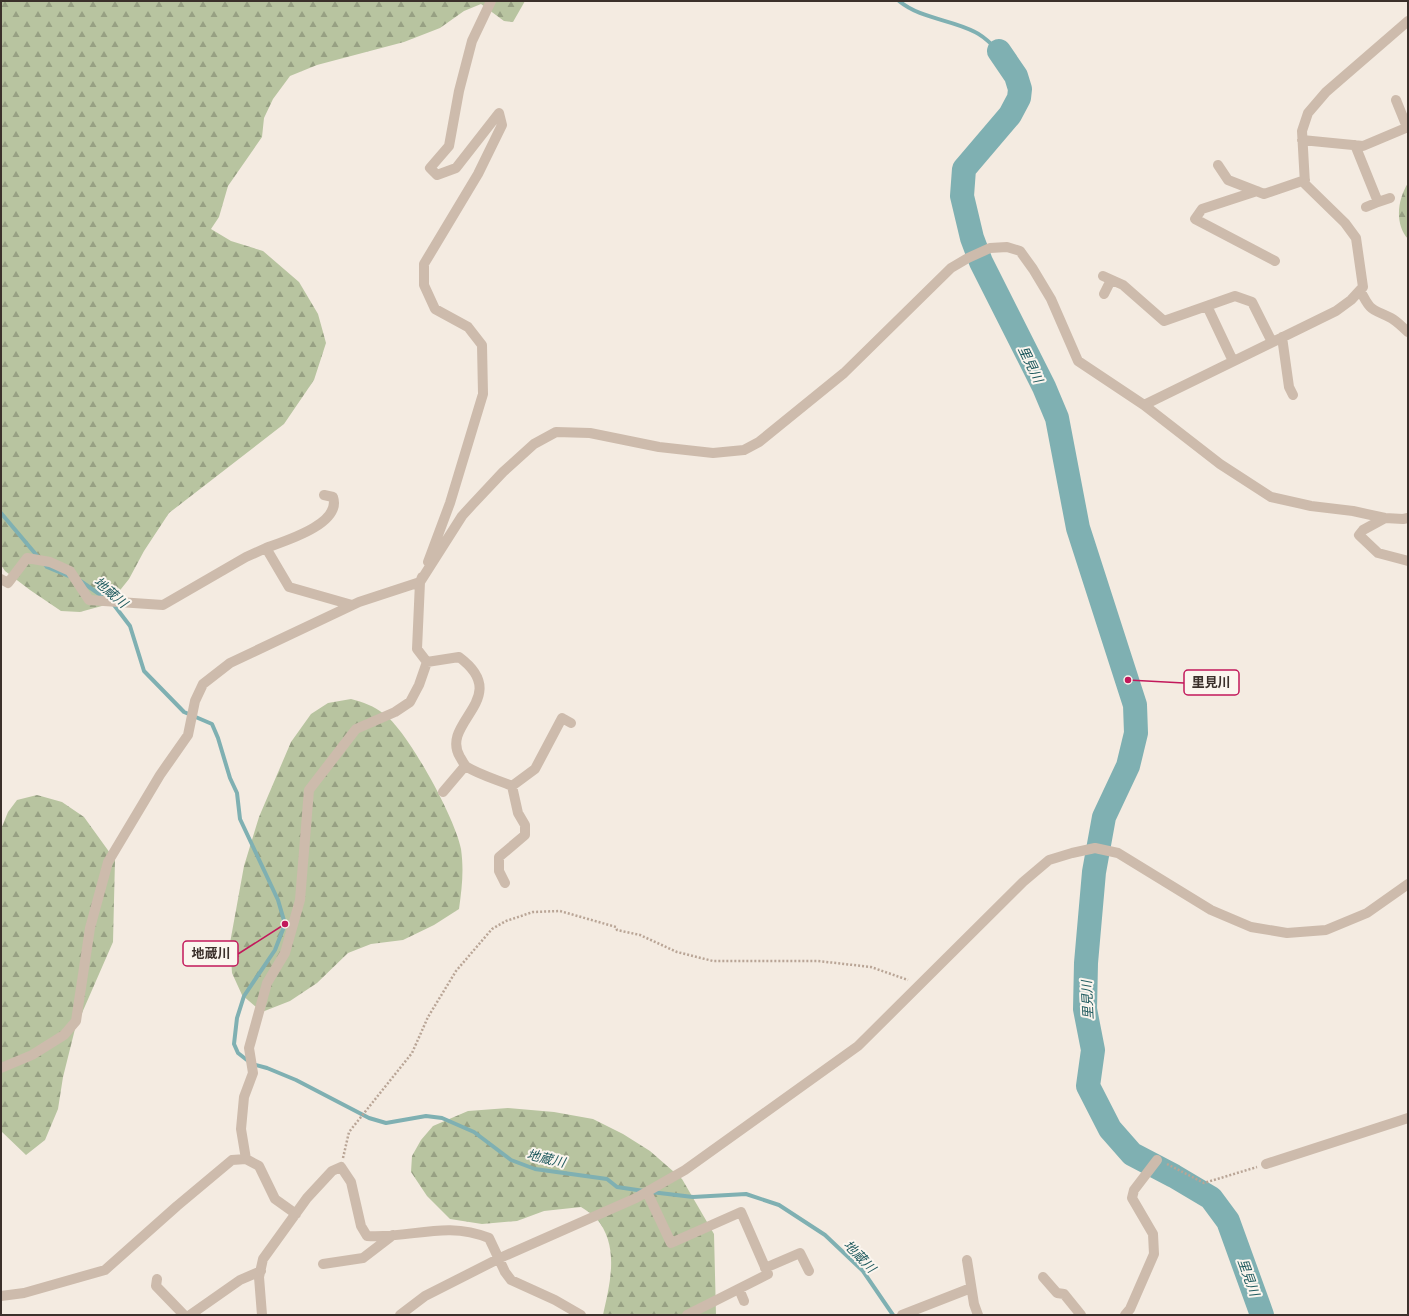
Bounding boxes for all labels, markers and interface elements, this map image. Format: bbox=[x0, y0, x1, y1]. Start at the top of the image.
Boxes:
water label: 里見川 bbox=[1014, 343, 1048, 387]
water label: 地蔵川 bbox=[90, 573, 132, 613]
callout: 里見川 bbox=[1184, 670, 1239, 695]
text: 里見川 bbox=[1191, 674, 1231, 691]
callout: 地蔵川 bbox=[183, 941, 238, 966]
text: 地蔵川 bbox=[191, 945, 231, 962]
water label: 里見川 bbox=[1078, 978, 1097, 1020]
water label: 地蔵川 bbox=[525, 1146, 569, 1172]
water label: 地蔵川 bbox=[840, 1236, 881, 1278]
water label: 里見川 bbox=[1234, 1256, 1264, 1300]

